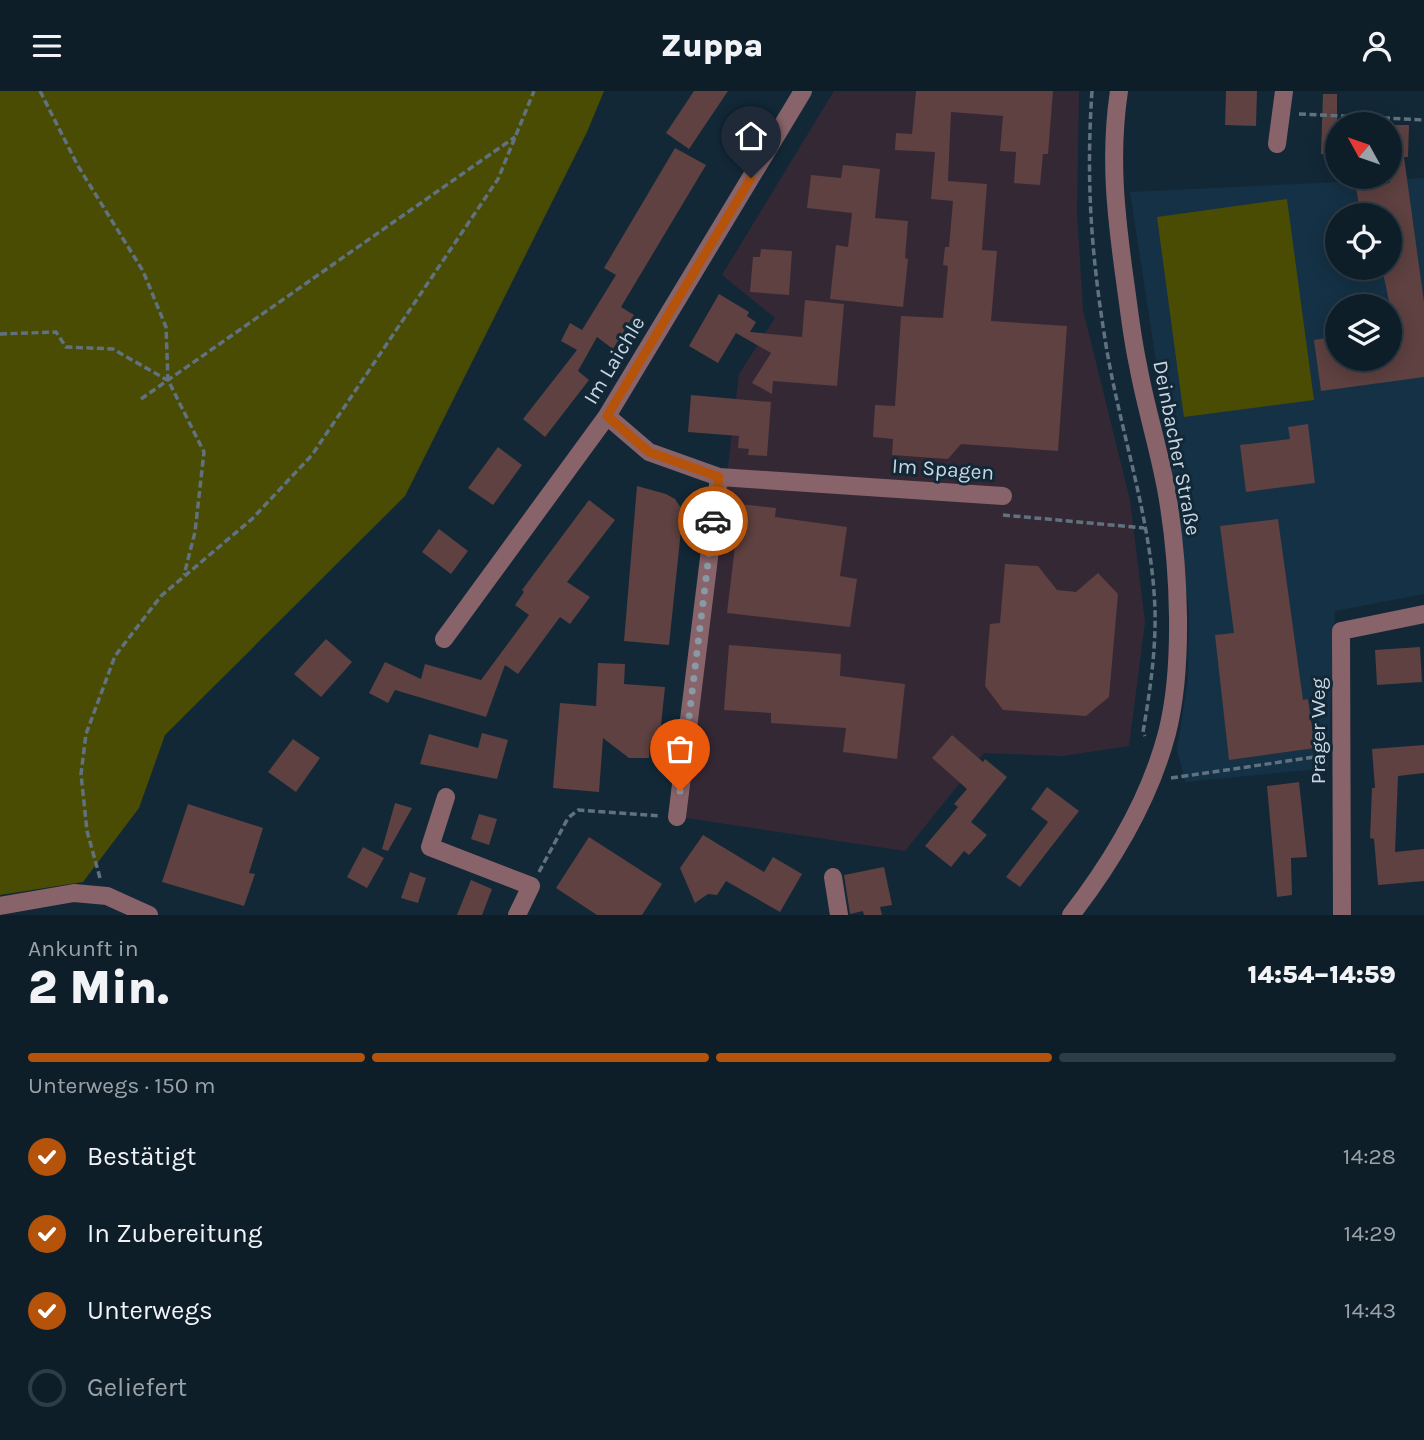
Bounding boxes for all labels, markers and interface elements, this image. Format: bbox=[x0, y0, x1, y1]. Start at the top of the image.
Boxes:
icon: menu bbox=[28, 27, 66, 65]
text: Zuppa bbox=[661, 27, 763, 64]
icon: person bbox=[1358, 27, 1396, 65]
pin bbox=[721, 106, 781, 178]
north arrow bbox=[1325, 112, 1402, 189]
map controls bbox=[1325, 112, 1402, 371]
icon: home bbox=[732, 117, 770, 155]
button: locate bbox=[1325, 203, 1402, 280]
button: layers bbox=[1325, 294, 1402, 371]
street label: Im Laichle bbox=[578, 312, 650, 408]
street label: Deinbacher Straße bbox=[1148, 358, 1206, 538]
street label: Im Spagen bbox=[891, 453, 995, 485]
courier bbox=[678, 486, 748, 556]
icon: car bbox=[694, 502, 732, 540]
street label: Prager Weg bbox=[1306, 677, 1330, 784]
pin bbox=[650, 719, 710, 791]
icon: bag bbox=[661, 730, 699, 768]
text: Ankunft in bbox=[28, 935, 139, 962]
text: 14:54–14:59 bbox=[1247, 959, 1396, 990]
text: 2 Min. bbox=[28, 961, 169, 1015]
text: Unterwegs · 150 m bbox=[28, 1072, 215, 1099]
icon: check bbox=[28, 1138, 66, 1176]
text: Bestätigt bbox=[87, 1141, 196, 1172]
text: 14:28 bbox=[1343, 1143, 1396, 1170]
icon: check bbox=[28, 1215, 66, 1253]
text: In Zubereitung bbox=[87, 1218, 262, 1249]
text: 14:29 bbox=[1344, 1220, 1396, 1247]
icon: check bbox=[28, 1292, 66, 1330]
text: Unterwegs bbox=[87, 1295, 213, 1326]
text: 14:43 bbox=[1344, 1297, 1396, 1324]
text: Geliefert bbox=[87, 1372, 187, 1403]

